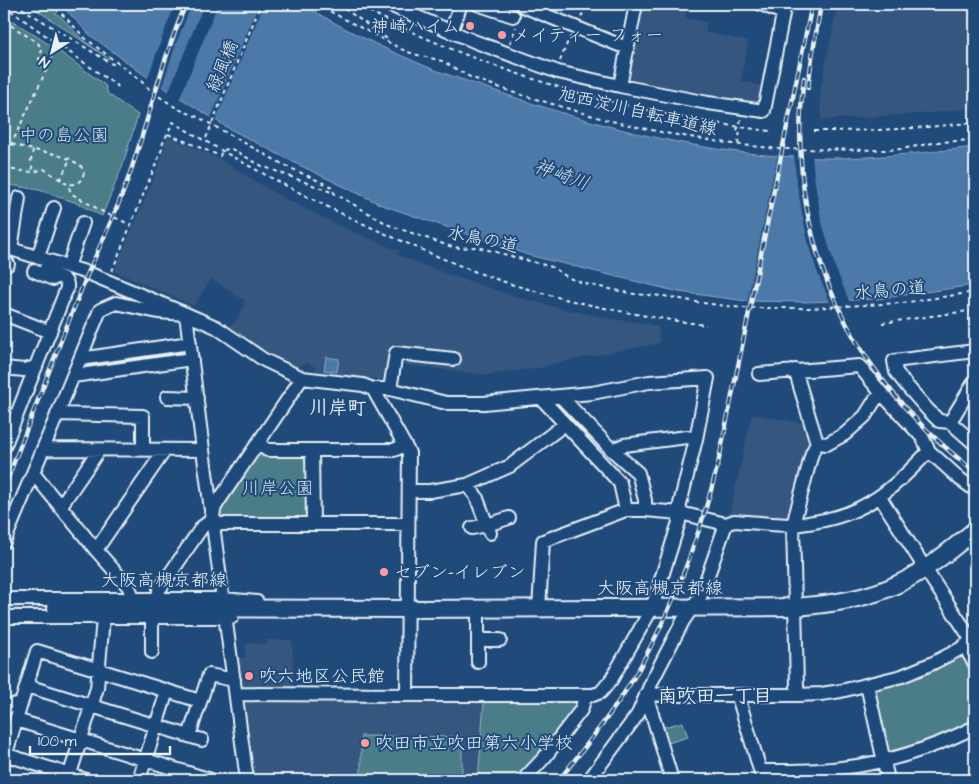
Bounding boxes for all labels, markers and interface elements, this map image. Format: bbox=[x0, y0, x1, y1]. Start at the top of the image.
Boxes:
place label: 神崎ハイム bbox=[371, 14, 460, 39]
marker: 神崎ハイム bbox=[464, 20, 476, 32]
place label: メイティー フォー bbox=[512, 23, 663, 48]
north arrow bbox=[28, 28, 78, 78]
marker: メイティー フォー bbox=[496, 29, 508, 41]
street label: 緑風橋 bbox=[200, 36, 245, 96]
text: N bbox=[35, 51, 54, 72]
street label: 旭西淀川自転車道線 bbox=[556, 81, 720, 142]
park label: 中の島公園 bbox=[19, 123, 109, 148]
water label: 神崎川 bbox=[530, 153, 593, 198]
street label: 水鳥の道 bbox=[445, 220, 521, 259]
street label: 水鳥の道 bbox=[853, 275, 927, 306]
district label: 川岸町 bbox=[309, 395, 367, 422]
park label: 川岸公園 bbox=[242, 476, 314, 501]
place label: セブン-イレブン bbox=[394, 560, 526, 585]
marker: セブン-イレブン bbox=[378, 566, 390, 578]
street label: 大阪高槻京都線 bbox=[101, 568, 227, 593]
street label: 大阪高槻京都線 bbox=[597, 576, 723, 601]
place label: 吹六地区公民館 bbox=[259, 664, 385, 689]
marker: 吹六地区公民館 bbox=[243, 670, 255, 682]
district label: 南吹田一丁目 bbox=[658, 683, 772, 710]
scale bar bbox=[30, 724, 170, 756]
text: 100 m bbox=[38, 731, 77, 752]
place label: 吹田市立吹田第六小学校 bbox=[375, 731, 573, 756]
marker: 吹田市立吹田第六小学校 bbox=[359, 737, 371, 749]

